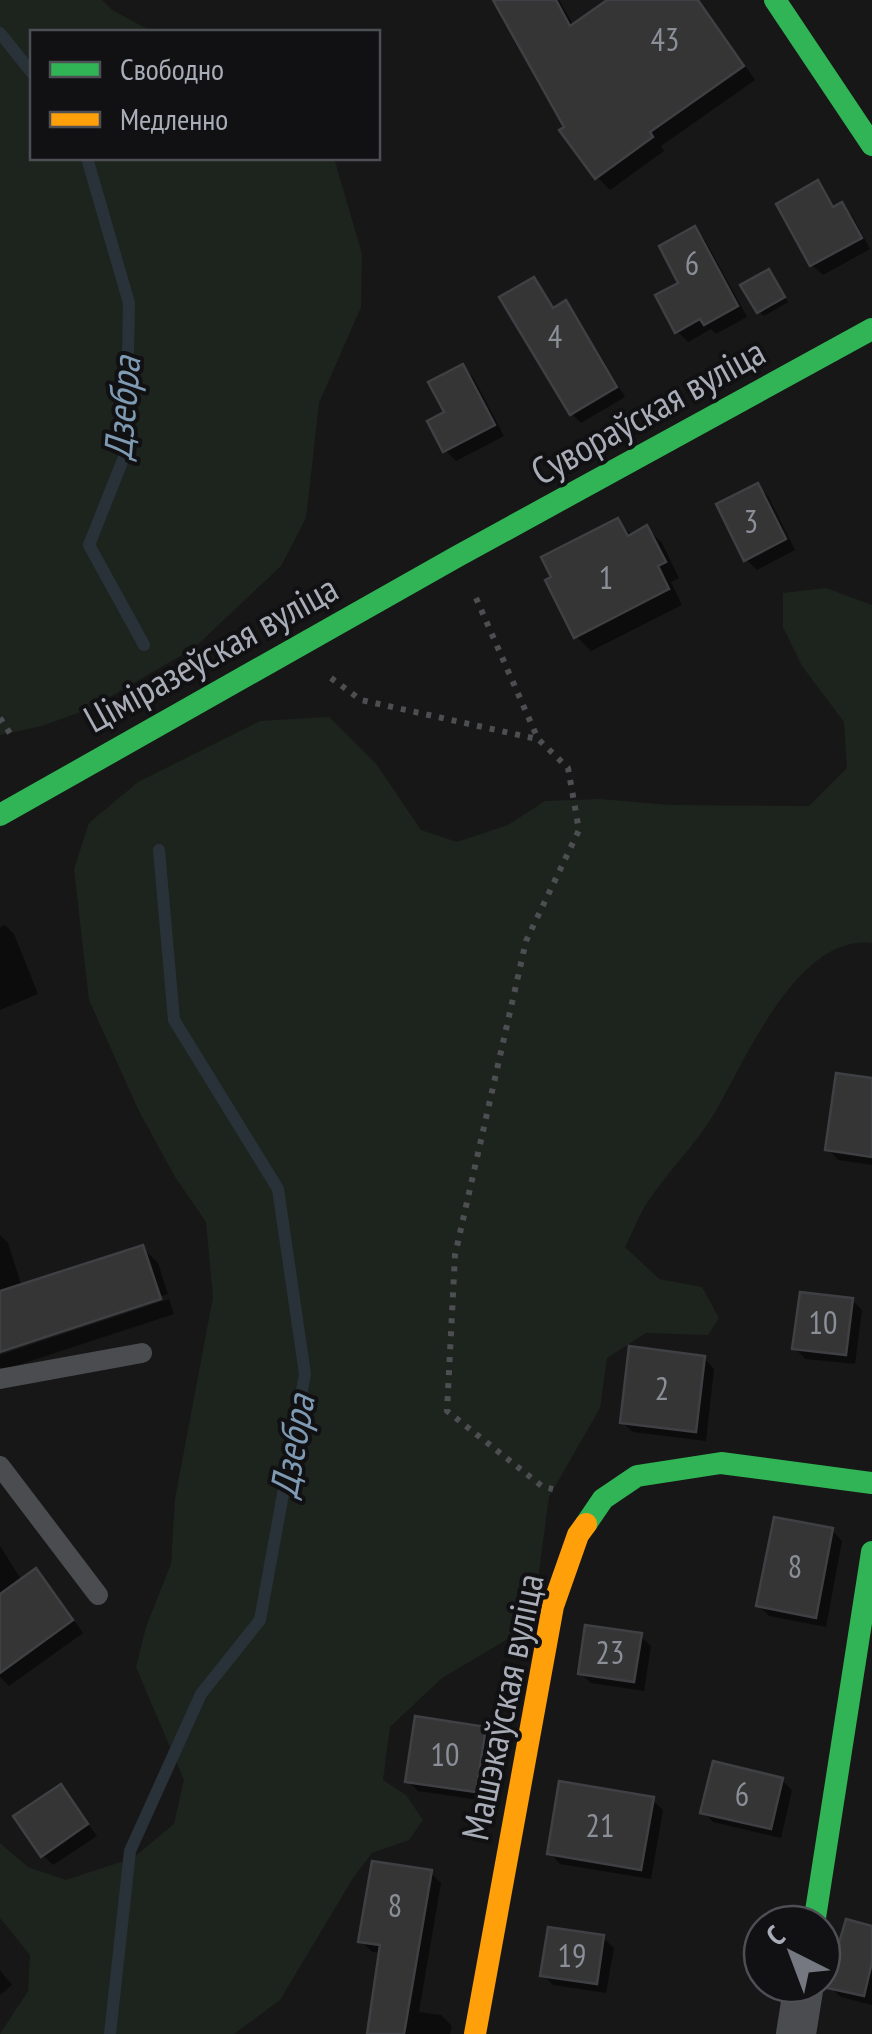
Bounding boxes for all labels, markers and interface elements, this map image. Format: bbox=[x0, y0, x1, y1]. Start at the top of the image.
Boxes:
house number: 43 bbox=[651, 18, 679, 60]
legend bbox=[30, 30, 380, 160]
text: Свободно bbox=[120, 49, 224, 88]
text: Медленно bbox=[120, 99, 228, 138]
house number: 6 bbox=[685, 242, 699, 284]
house number: 4 bbox=[548, 315, 562, 357]
street label: Сувораўская вуліца bbox=[522, 326, 773, 495]
water label: Дзебра bbox=[90, 352, 152, 463]
house number: 3 bbox=[744, 500, 758, 542]
house number: 1 bbox=[599, 556, 613, 598]
street label: Ціміразеўская вуліца bbox=[75, 563, 346, 743]
house number: 10 bbox=[809, 1301, 837, 1343]
house number: 2 bbox=[655, 1367, 669, 1409]
water label: Дзебра bbox=[256, 1389, 326, 1503]
house number: 8 bbox=[788, 1545, 802, 1587]
street label: Машэкаўская вуліца bbox=[449, 1569, 554, 1844]
house number: 23 bbox=[596, 1631, 624, 1673]
house number: 10 bbox=[431, 1733, 459, 1775]
house number: 6 bbox=[735, 1773, 749, 1815]
house number: 21 bbox=[586, 1804, 614, 1846]
house number: 8 bbox=[388, 1884, 402, 1926]
north arrow bbox=[742, 1904, 842, 2004]
text: С bbox=[758, 1917, 792, 1953]
house number: 19 bbox=[558, 1934, 586, 1976]

